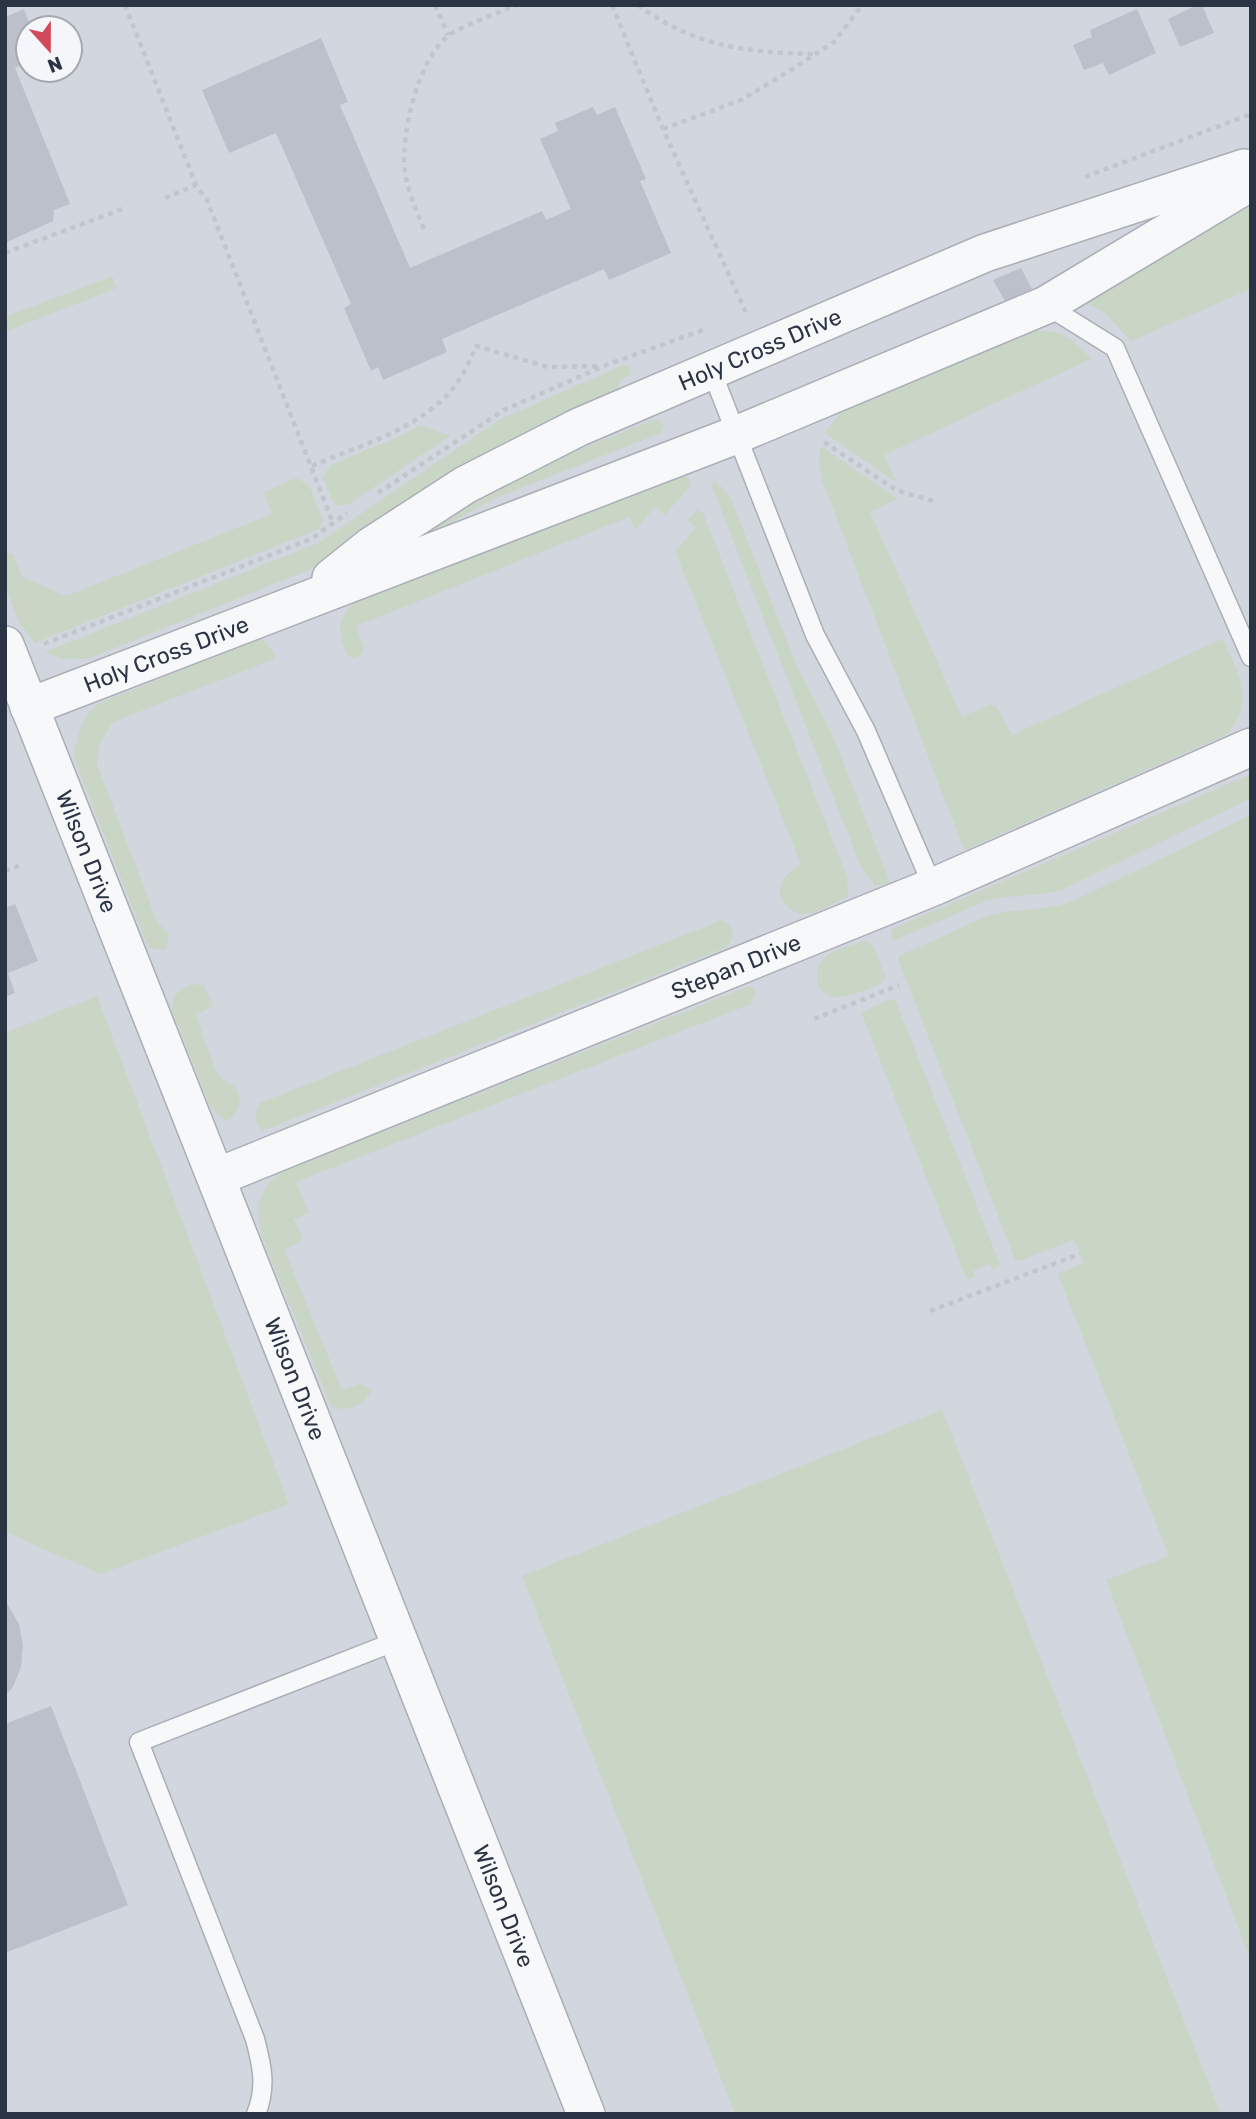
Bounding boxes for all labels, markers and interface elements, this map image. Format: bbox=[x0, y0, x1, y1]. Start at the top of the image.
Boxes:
north arrow bbox=[14, 14, 84, 84]
text: N bbox=[44, 51, 65, 78]
street label: Holy Cross Drive bbox=[674, 302, 846, 397]
street label: Holy Cross Drive bbox=[80, 610, 253, 699]
street label: Wilson Drive bbox=[50, 786, 123, 917]
street label: Stepan Drive bbox=[667, 928, 805, 1006]
street label: Wilson Drive bbox=[258, 1313, 332, 1444]
street label: Wilson Drive bbox=[467, 1841, 541, 1971]

